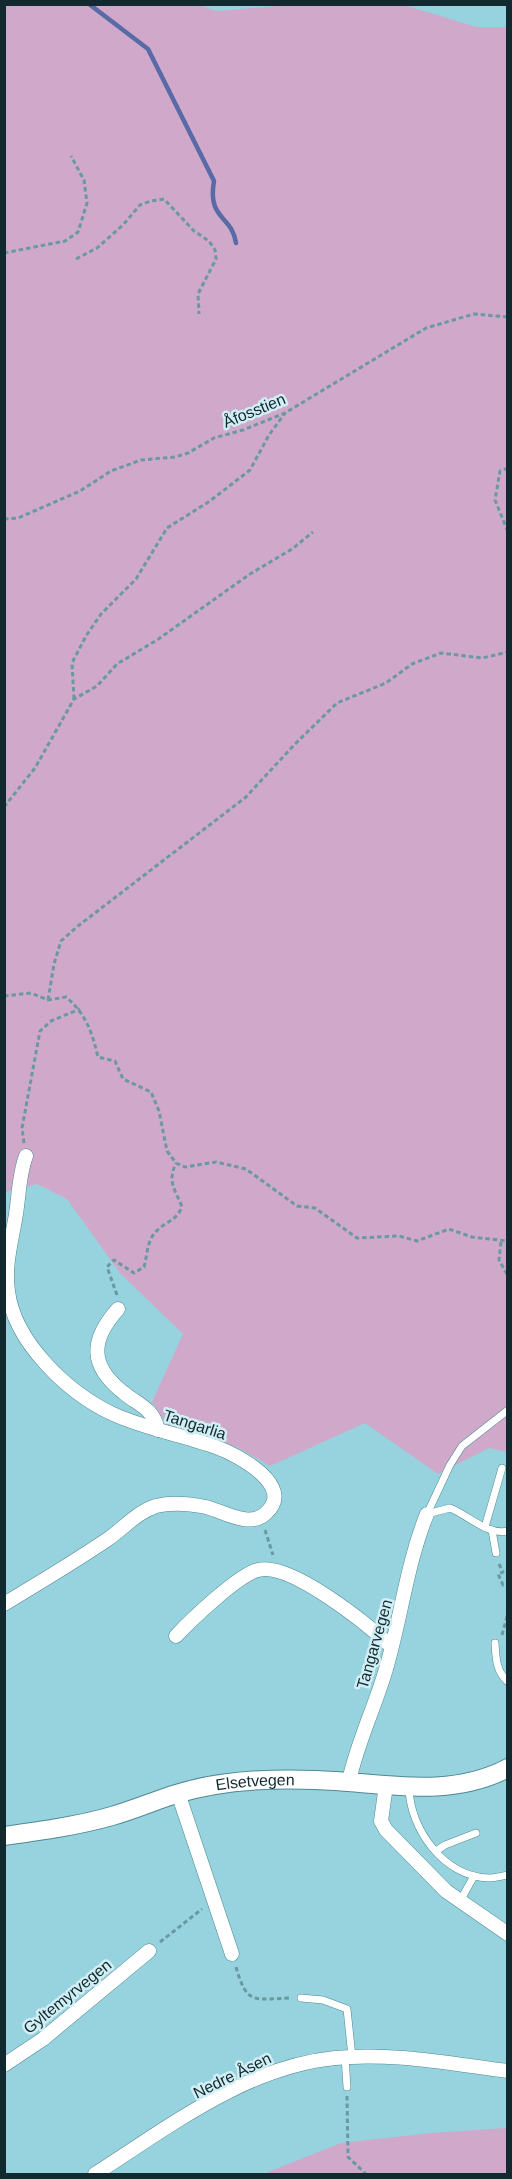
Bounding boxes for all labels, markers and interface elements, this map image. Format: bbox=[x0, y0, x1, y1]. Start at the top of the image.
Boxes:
street label: Åfosstien bbox=[220, 389, 288, 431]
street label: Tangarlia bbox=[161, 1406, 228, 1443]
street label: Tangarvegen bbox=[354, 1597, 395, 1691]
street label: Elsetvegen bbox=[214, 1771, 295, 1794]
street label: Gyltemyrvegen bbox=[20, 1956, 114, 2037]
street label: Nedre Åsen bbox=[190, 2048, 274, 2102]

